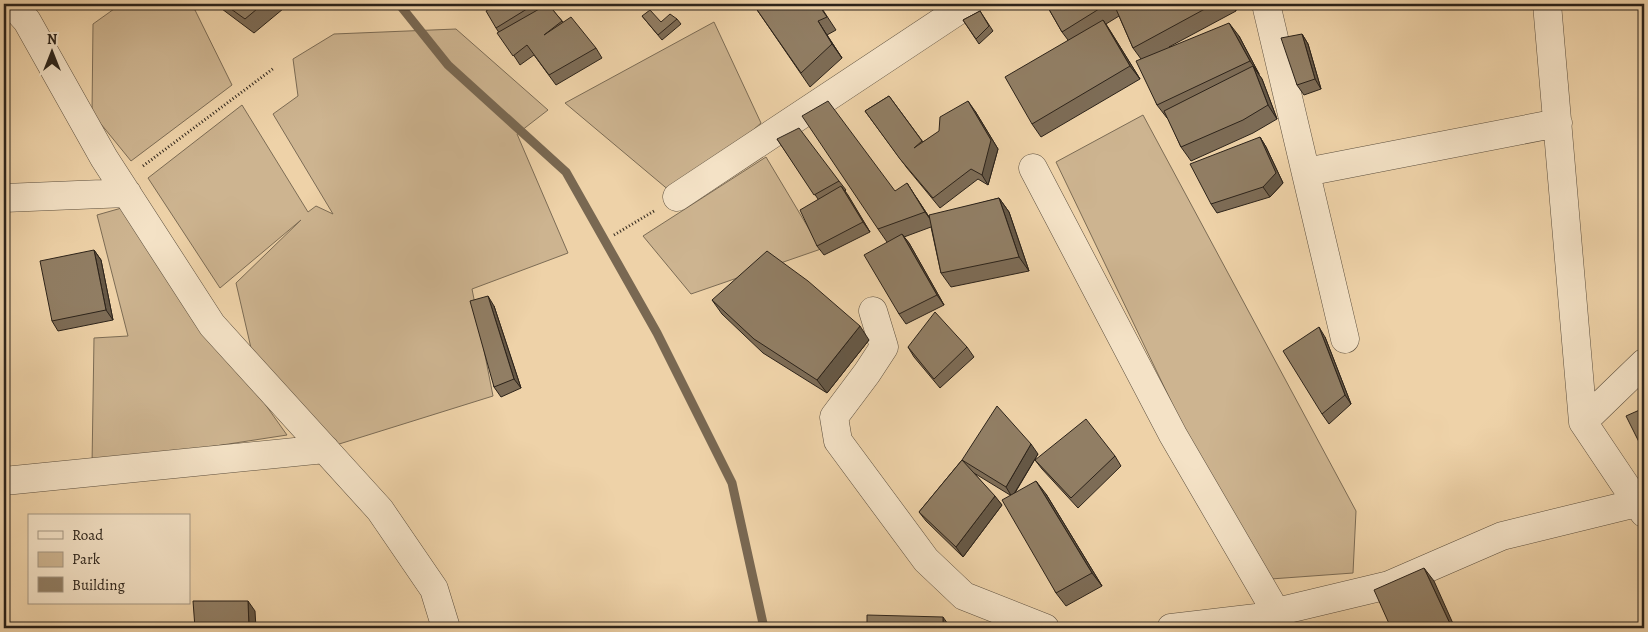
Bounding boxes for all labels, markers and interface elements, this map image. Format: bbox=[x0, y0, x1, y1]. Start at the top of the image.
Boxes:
north arrow bbox=[28, 28, 78, 78]
text: N bbox=[47, 30, 57, 49]
legend bbox=[28, 514, 190, 604]
text: Road bbox=[72, 525, 104, 545]
text: Park bbox=[72, 549, 101, 569]
text: Building bbox=[72, 575, 125, 595]

